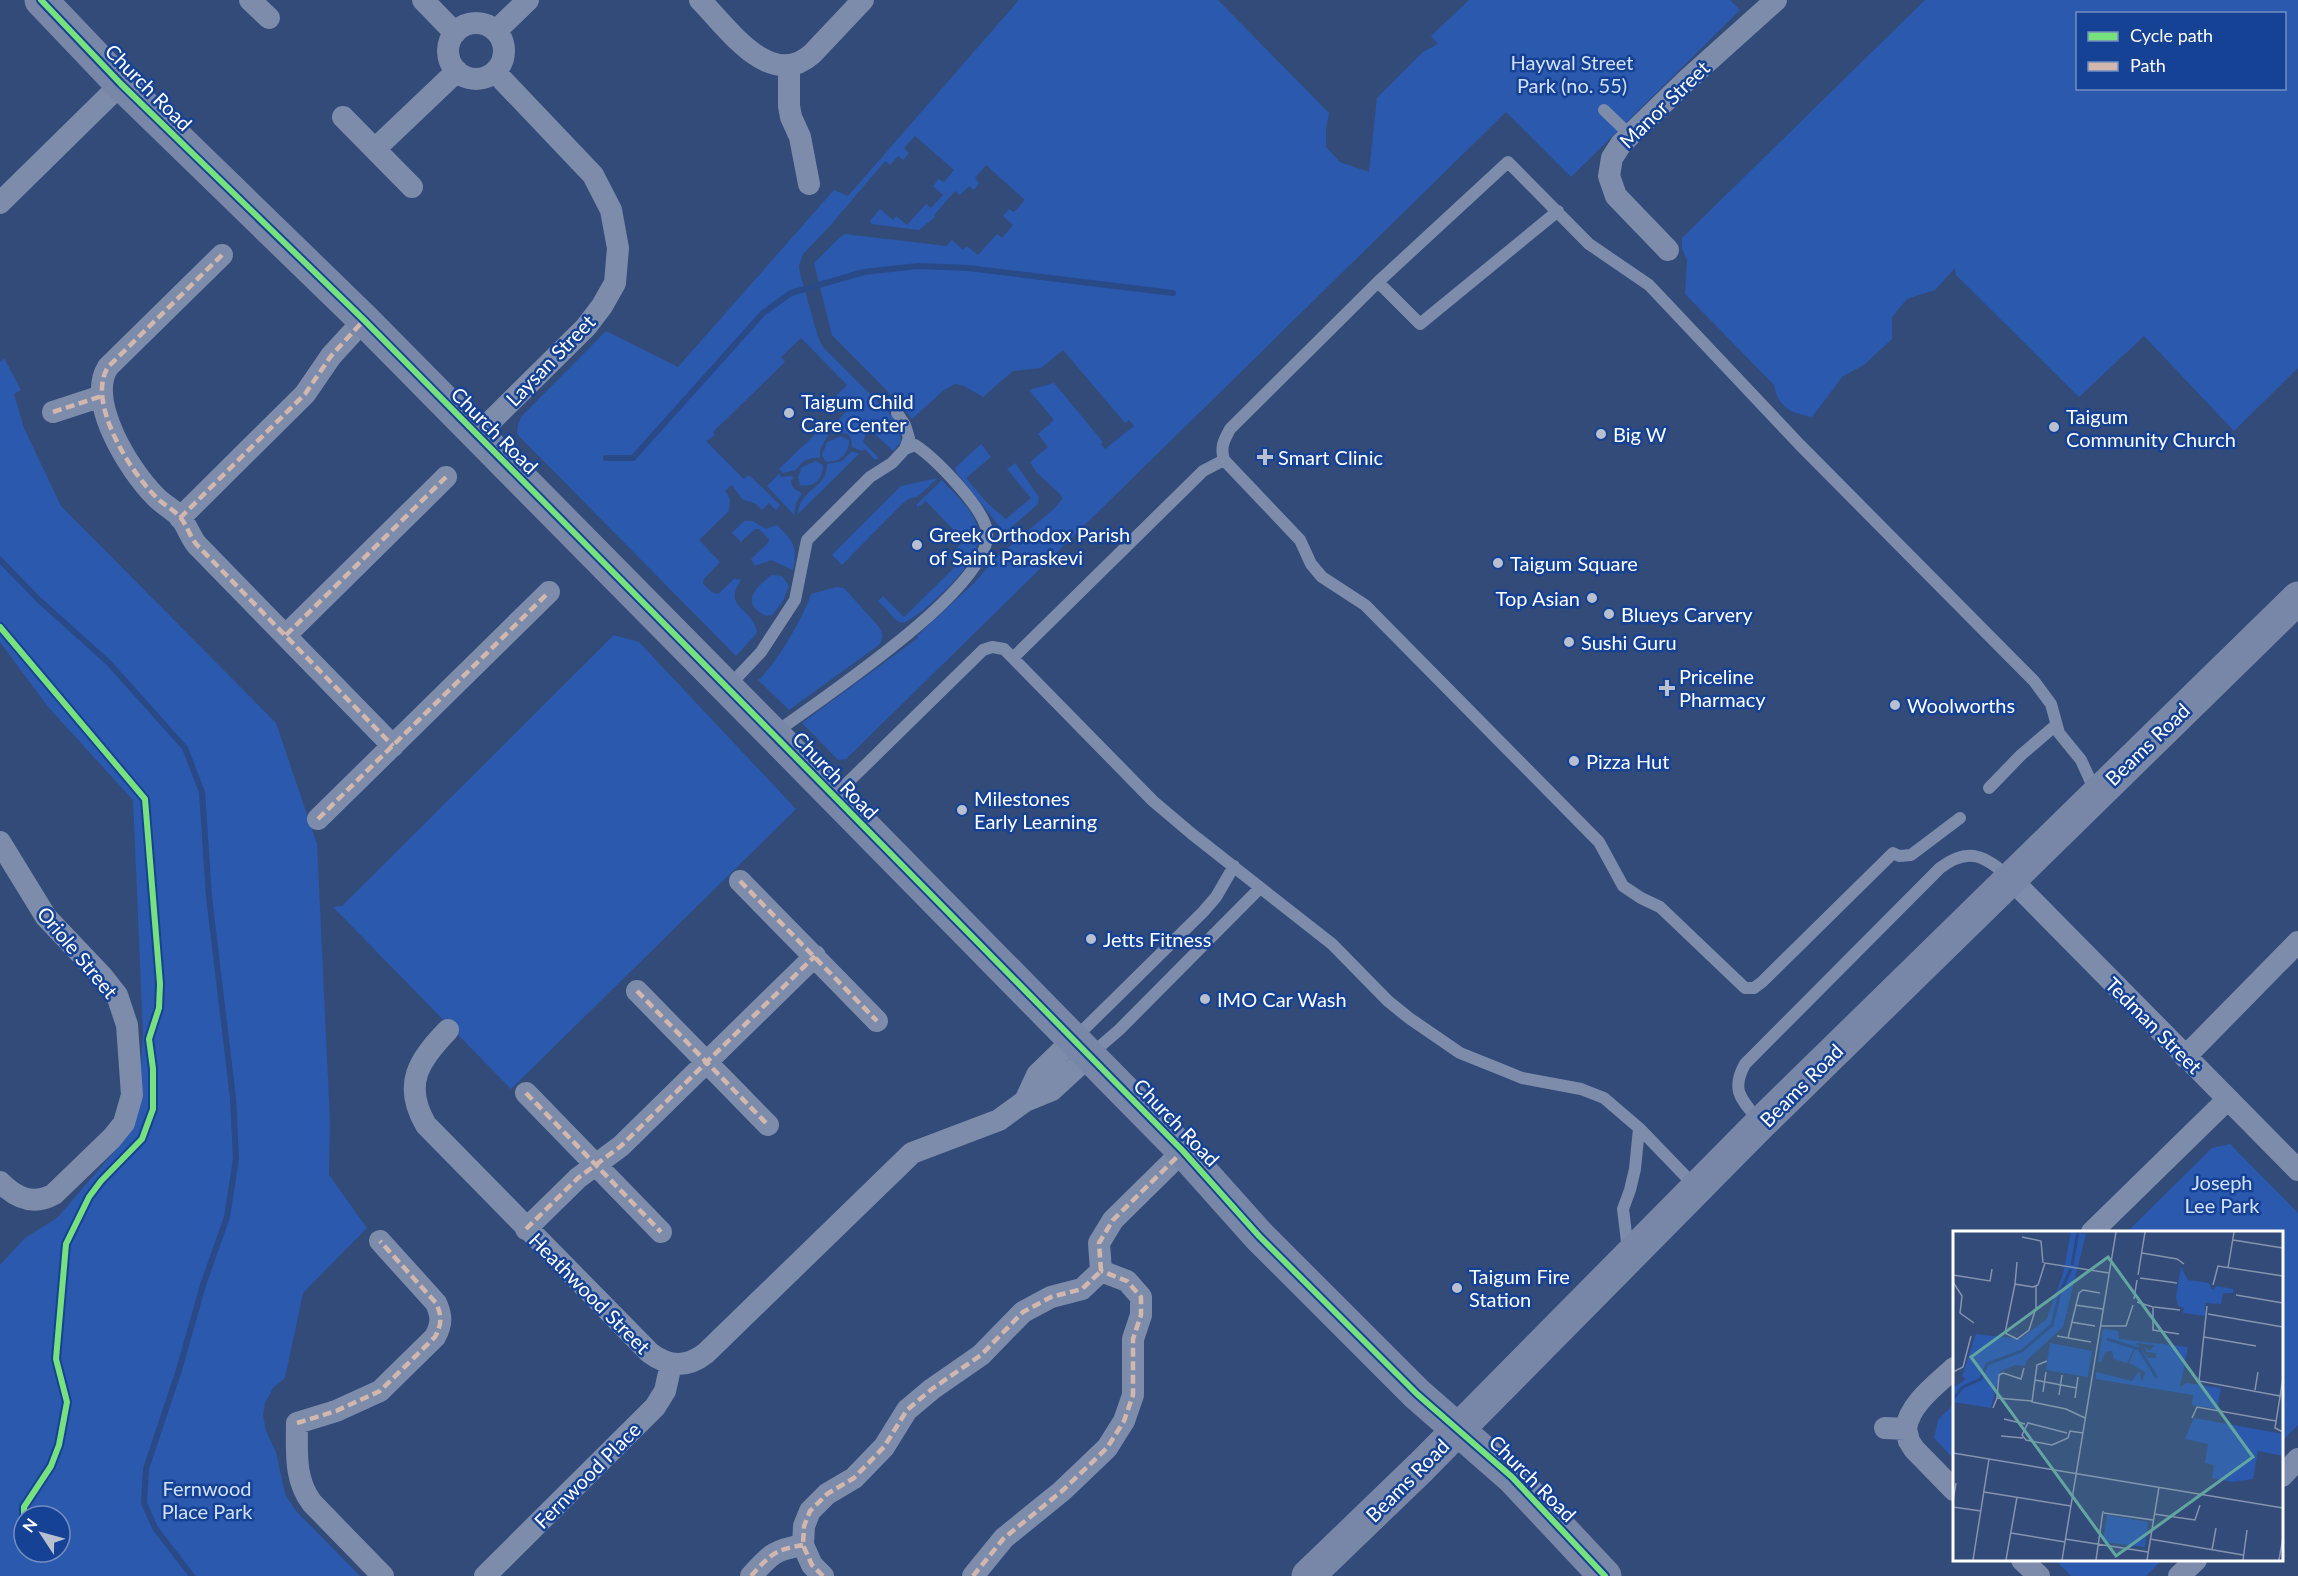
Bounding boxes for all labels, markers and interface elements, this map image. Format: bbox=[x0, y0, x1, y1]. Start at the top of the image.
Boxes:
legend bbox=[2076, 12, 2286, 90]
text: Cycle path bbox=[2130, 24, 2213, 46]
street label: Church Road bbox=[101, 39, 197, 135]
park label: Haywal Street Park (no. 55) bbox=[1510, 50, 1634, 97]
text: Path bbox=[2130, 54, 2166, 76]
street label: Manor Street bbox=[1614, 55, 1714, 153]
street label: Laysan Street bbox=[501, 309, 599, 411]
street label: Church Road bbox=[447, 382, 543, 478]
place label: Taigum Child Care Center bbox=[801, 389, 914, 436]
place label: Taigum Community Church bbox=[2066, 404, 2236, 451]
marker: Taigum Child Care Center bbox=[782, 406, 796, 420]
marker: Taigum Community Church bbox=[2047, 420, 2061, 434]
place label: Big W bbox=[1613, 422, 1667, 446]
marker: Big W bbox=[1594, 427, 1608, 441]
place label: Smart Clinic bbox=[1278, 445, 1383, 469]
marker: Smart Clinic bbox=[1256, 448, 1274, 466]
place label: Greek Orthodox Parish of Saint Paraskevi bbox=[929, 522, 1130, 569]
marker: Greek Orthodox Parish of Saint Paraskevi bbox=[910, 538, 924, 552]
place label: Taigum Square bbox=[1510, 551, 1638, 575]
marker: Taigum Square bbox=[1491, 556, 1505, 570]
place label: Top Asian bbox=[1496, 586, 1580, 610]
marker: Top Asian bbox=[1585, 591, 1599, 605]
place label: Blueys Carvery bbox=[1621, 602, 1753, 626]
marker: Blueys Carvery bbox=[1602, 607, 1616, 621]
place label: Sushi Guru bbox=[1581, 630, 1677, 654]
marker: Sushi Guru bbox=[1562, 635, 1576, 649]
place label: Priceline Pharmacy bbox=[1679, 664, 1766, 711]
marker: Priceline Pharmacy bbox=[1660, 681, 1674, 695]
place label: Woolworths bbox=[1907, 693, 2015, 717]
marker: Woolworths bbox=[1888, 698, 1902, 712]
street label: Beams Road bbox=[2100, 698, 2194, 790]
street label: Church Road bbox=[788, 726, 884, 824]
place label: Pizza Hut bbox=[1586, 749, 1669, 773]
marker: Pizza Hut bbox=[1567, 754, 1581, 768]
place label: Milestones Early Learning bbox=[974, 786, 1097, 833]
marker: Milestones Early Learning bbox=[955, 803, 969, 817]
street label: Oriole Street bbox=[33, 901, 123, 1003]
place label: Jetts Fitness bbox=[1103, 927, 1211, 951]
marker: Jetts Fitness bbox=[1084, 932, 1098, 946]
street label: Tedman Street bbox=[2101, 972, 2207, 1078]
place label: IMO Car Wash bbox=[1217, 987, 1347, 1011]
marker: IMO Car Wash bbox=[1198, 992, 1212, 1006]
street label: Beams Road bbox=[1754, 1038, 1848, 1132]
street label: Church Road bbox=[1129, 1073, 1225, 1171]
park label: Joseph Lee Park bbox=[2185, 1170, 2260, 1217]
street label: Heathwood Street bbox=[525, 1228, 655, 1358]
inset map bbox=[1953, 1231, 2283, 1561]
place label: Taigum Fire Station bbox=[1469, 1264, 1570, 1311]
marker: Taigum Fire Station bbox=[1450, 1281, 1464, 1295]
street label: Fernwood Place bbox=[529, 1417, 645, 1533]
street label: Church Road bbox=[1485, 1430, 1581, 1526]
street label: Beams Road bbox=[1360, 1433, 1454, 1527]
park label: Fernwood Place Park bbox=[162, 1476, 253, 1523]
north arrow bbox=[12, 1504, 72, 1564]
text: N bbox=[18, 1514, 41, 1535]

